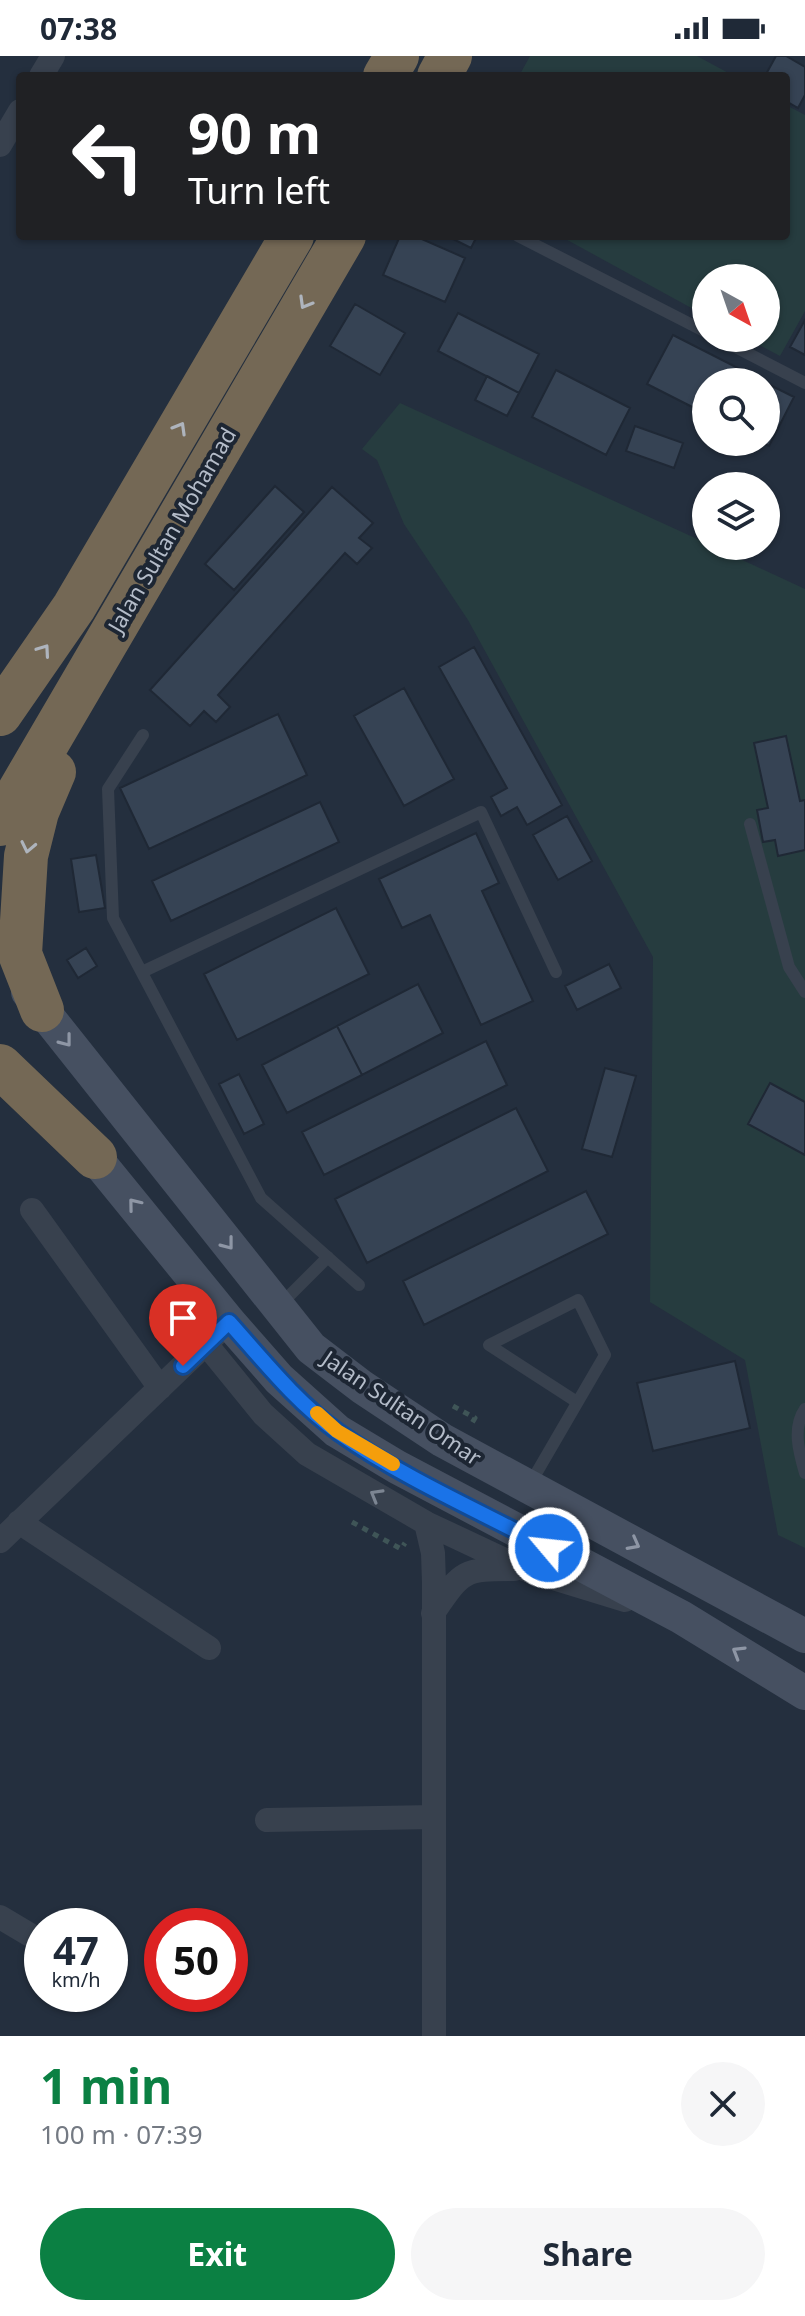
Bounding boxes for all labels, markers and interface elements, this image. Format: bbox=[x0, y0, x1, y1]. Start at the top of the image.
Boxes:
text: 07:38 bbox=[40, 8, 117, 49]
text: 90 m bbox=[188, 94, 321, 170]
icon: left bbox=[56, 104, 160, 208]
text: Turn left bbox=[188, 166, 330, 215]
north arrow bbox=[692, 264, 780, 352]
map controls bbox=[692, 264, 780, 560]
one-way arrow bbox=[299, 294, 315, 309]
button: search bbox=[692, 368, 780, 456]
street label: Jalan Sultan Mohamad bbox=[99, 421, 242, 639]
one-way arrow bbox=[170, 422, 186, 437]
button: layers bbox=[692, 472, 780, 560]
one-way arrow bbox=[34, 645, 49, 659]
one-way arrow bbox=[20, 840, 37, 854]
one-way arrow bbox=[56, 1032, 71, 1046]
one-way arrow bbox=[129, 1198, 143, 1213]
one-way arrow bbox=[218, 1235, 232, 1250]
pin bbox=[149, 1284, 217, 1366]
icon: arrive bbox=[161, 1296, 205, 1340]
street label: Jalan Sultan Omar bbox=[315, 1342, 488, 1472]
one-way arrow bbox=[370, 1489, 385, 1505]
position arrow bbox=[507, 1506, 591, 1590]
one-way arrow bbox=[626, 1535, 641, 1550]
one-way arrow bbox=[732, 1646, 747, 1662]
speed limit sign: 50 bbox=[144, 1908, 248, 2012]
text: 47 bbox=[53, 1922, 99, 1977]
text: km/h bbox=[51, 1966, 101, 1993]
text: 1 min bbox=[40, 2053, 172, 2118]
button: close bbox=[681, 2062, 765, 2146]
text: 100 m · 07:39 bbox=[40, 2116, 203, 2152]
button: Exit bbox=[40, 2208, 395, 2300]
button: Share bbox=[411, 2208, 765, 2300]

